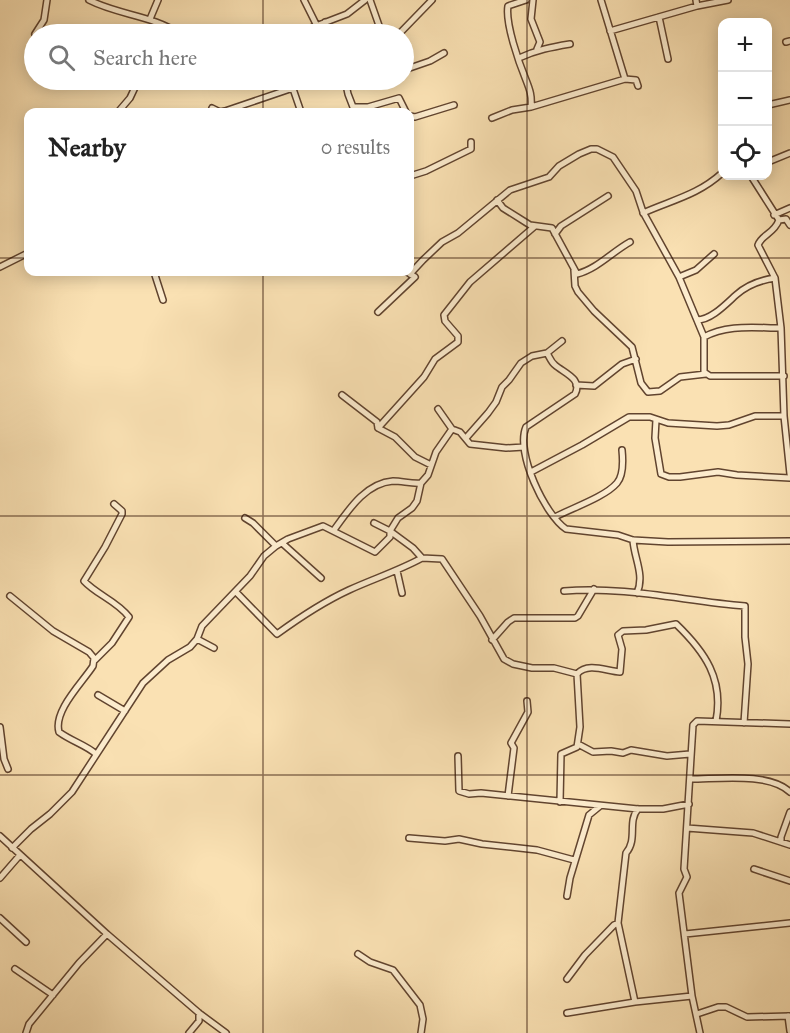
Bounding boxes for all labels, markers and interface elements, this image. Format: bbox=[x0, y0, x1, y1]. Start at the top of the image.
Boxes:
map controls bbox=[718, 18, 772, 180]
button: + bbox=[718, 18, 772, 72]
search box bbox=[24, 24, 414, 90]
icon: search bbox=[45, 41, 78, 74]
text: Search here bbox=[93, 44, 197, 71]
button: − bbox=[718, 72, 772, 126]
button: locate bbox=[718, 126, 772, 180]
text: Nearby bbox=[48, 131, 126, 163]
text: 0 results bbox=[321, 135, 390, 159]

